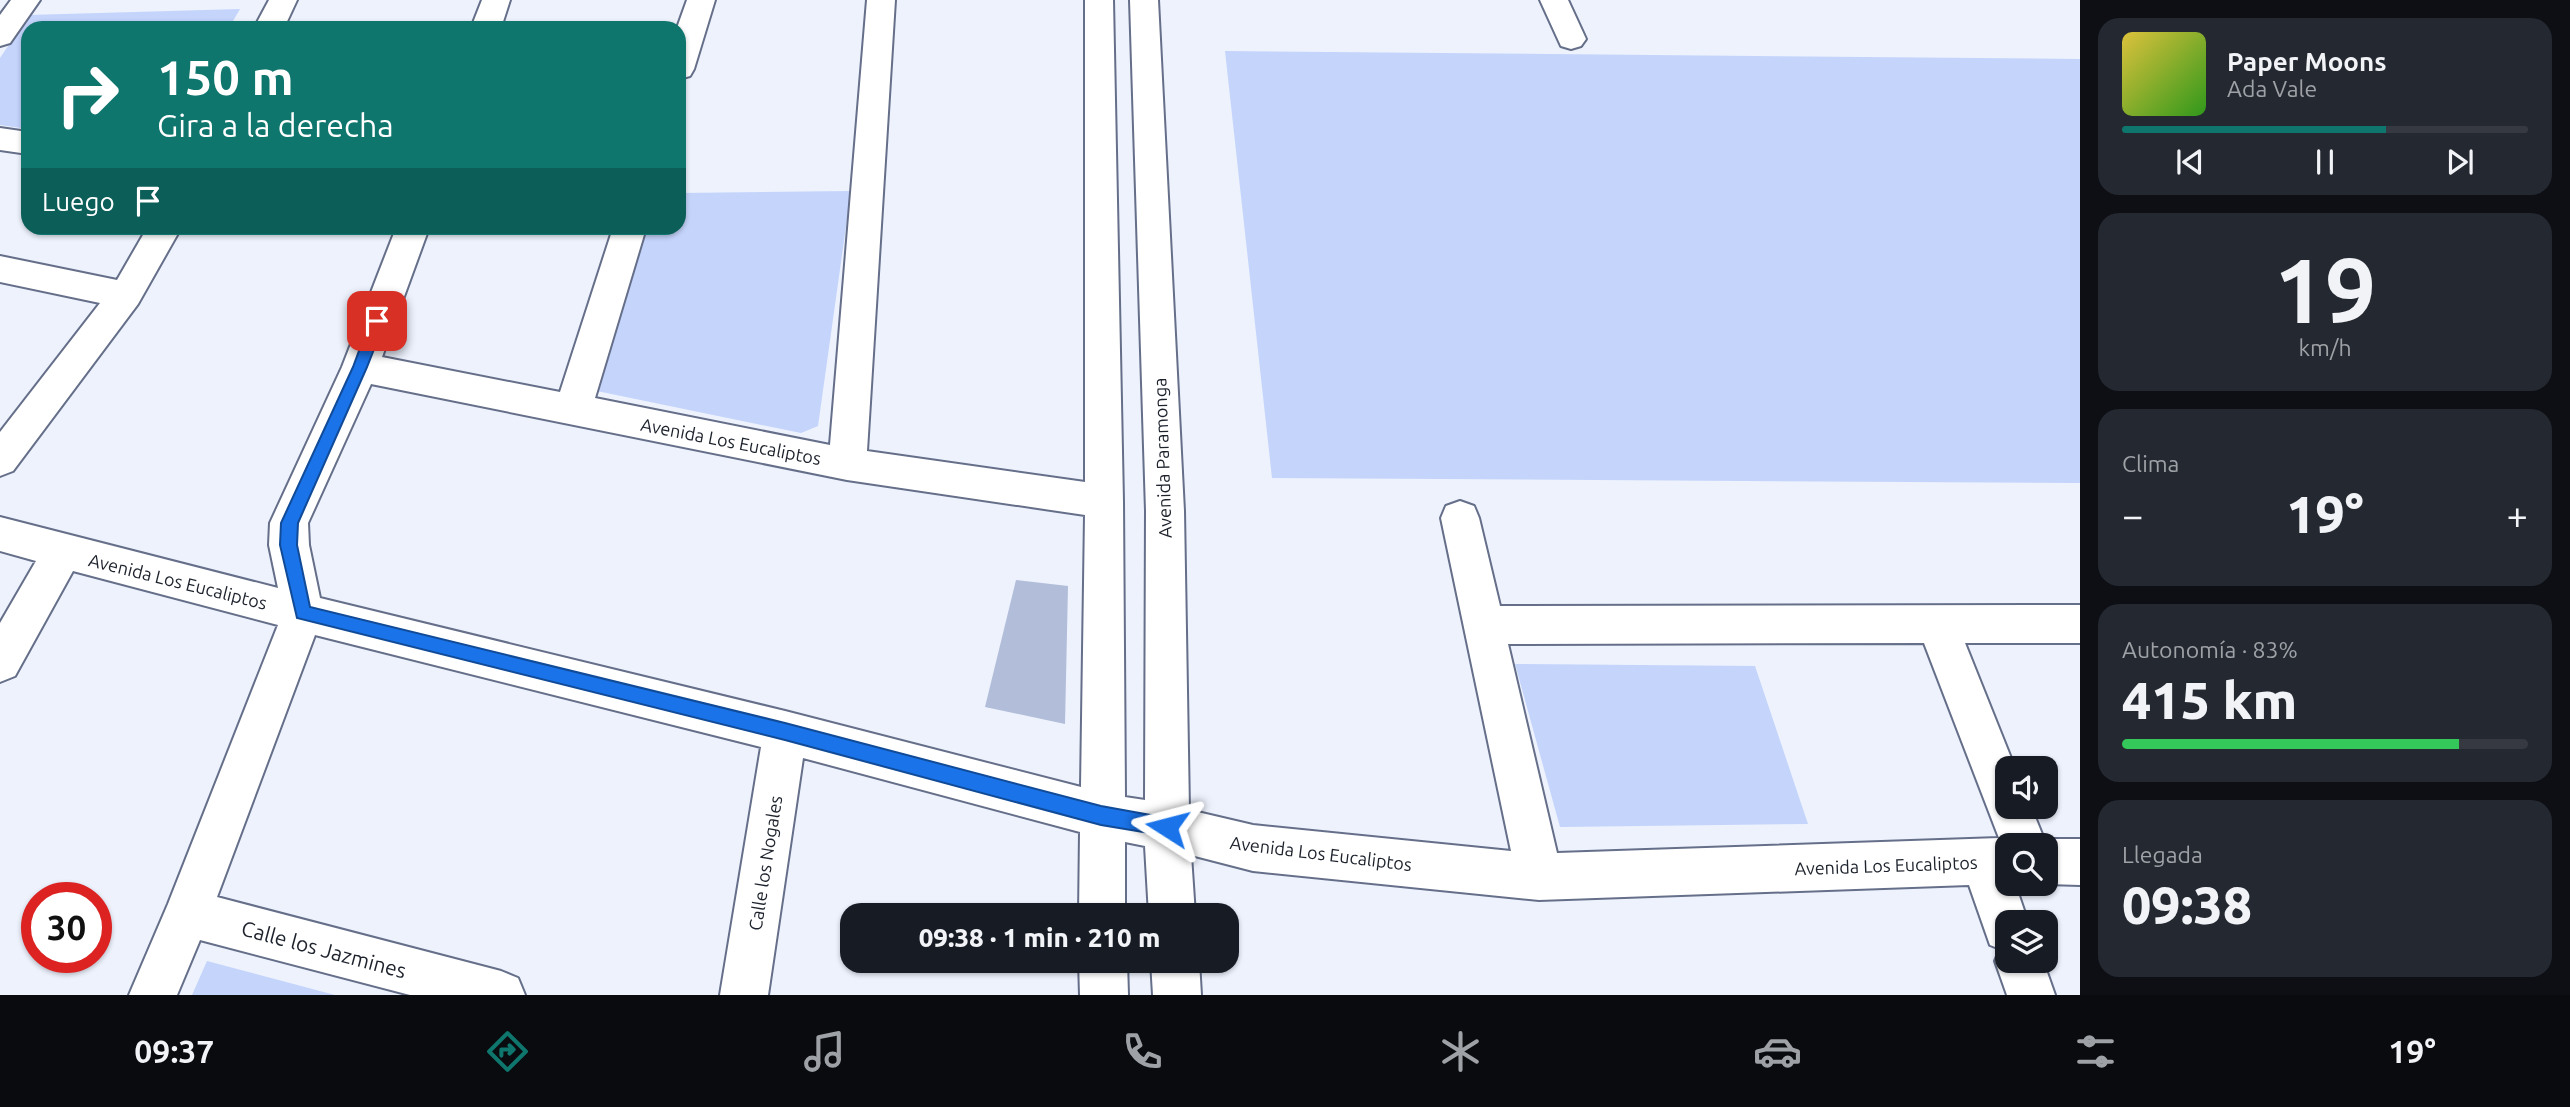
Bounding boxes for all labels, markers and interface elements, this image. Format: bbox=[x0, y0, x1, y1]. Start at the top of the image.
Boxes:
text: Paper Moons bbox=[2227, 47, 2386, 76]
icon: right bbox=[42, 49, 133, 140]
text: 150 m bbox=[157, 49, 294, 104]
text: Ada Vale bbox=[2227, 76, 2317, 101]
text: Gira a la derecha bbox=[157, 107, 394, 143]
icon: previous bbox=[2171, 143, 2209, 181]
icon: pause bbox=[2306, 143, 2344, 181]
icon: next bbox=[2441, 143, 2479, 181]
icon: arrive bbox=[129, 182, 167, 220]
text: Luego bbox=[42, 187, 115, 216]
text: 19 bbox=[2274, 238, 2376, 340]
pin bbox=[347, 291, 407, 351]
icon: arrive bbox=[358, 302, 396, 340]
text: km/h bbox=[2298, 335, 2352, 360]
street label: Avenida Paramonga bbox=[1149, 377, 1175, 539]
street label: Avenida Los Eucaliptos bbox=[639, 414, 823, 468]
text: Clima bbox=[2122, 451, 2179, 476]
text: 19° bbox=[2286, 485, 2364, 543]
text: − bbox=[2122, 494, 2143, 536]
text: + bbox=[2507, 494, 2528, 536]
street label: Avenida Los Eucaliptos bbox=[87, 549, 269, 613]
text: Autonomía · 83% bbox=[2122, 637, 2298, 662]
text: 415 km bbox=[2122, 671, 2297, 729]
map controls bbox=[1995, 756, 2058, 973]
button: sound bbox=[1995, 756, 2058, 819]
position arrow bbox=[1130, 790, 1204, 864]
street label: Calle los Nogales bbox=[744, 794, 786, 932]
street label: Avenida Los Eucaliptos bbox=[1229, 832, 1413, 874]
button: search bbox=[1995, 833, 2058, 896]
text: Llegada bbox=[2122, 842, 2203, 867]
street label: Avenida Los Eucaliptos bbox=[1794, 852, 1978, 878]
text: 09:38 bbox=[2122, 876, 2252, 934]
speed limit sign: 30 bbox=[21, 882, 112, 973]
button: layers bbox=[1995, 910, 2058, 973]
street label: Calle los Jazmines bbox=[239, 915, 409, 983]
text: 09:38 · 1 min · 210 m bbox=[919, 923, 1160, 952]
icon: directions bbox=[483, 1027, 532, 1076]
icon: music bbox=[800, 1027, 849, 1076]
icon: phone bbox=[1118, 1027, 1167, 1076]
icon: climate bbox=[1436, 1027, 1485, 1076]
icon: car bbox=[1753, 1027, 1802, 1076]
icon: filters bbox=[2071, 1027, 2120, 1076]
text: 09:37 bbox=[134, 1033, 214, 1069]
text: 19° bbox=[2388, 1033, 2436, 1069]

